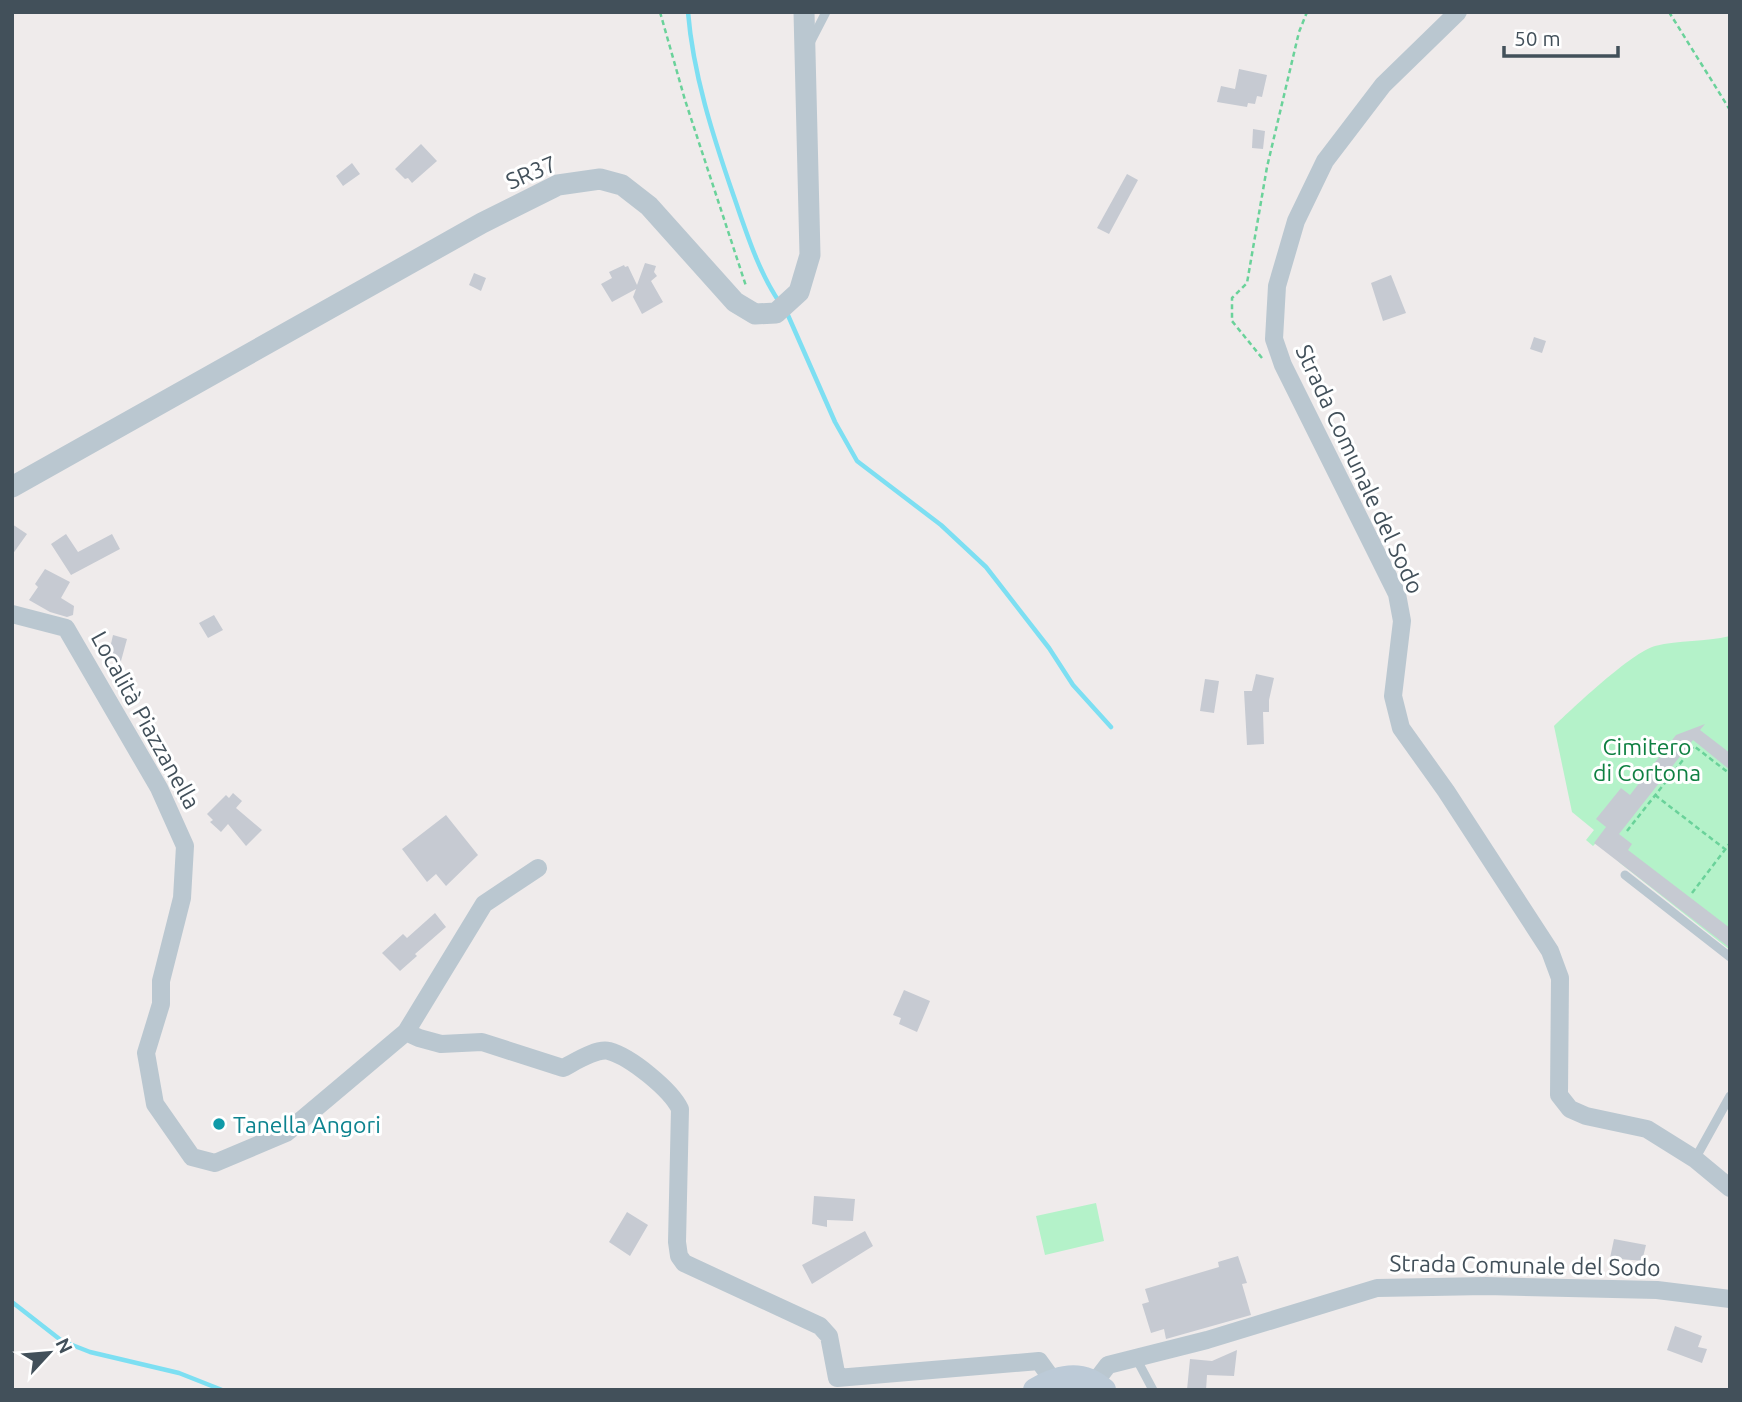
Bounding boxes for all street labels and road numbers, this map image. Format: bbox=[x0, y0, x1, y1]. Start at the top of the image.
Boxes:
street label: SR37 bbox=[502, 150, 560, 194]
street label: Strada Comunale del Sodo bbox=[1291, 341, 1429, 597]
street label: Località Piazzanella bbox=[87, 627, 205, 813]
street label: Strada Comunale del Sodo bbox=[1389, 1250, 1661, 1280]

